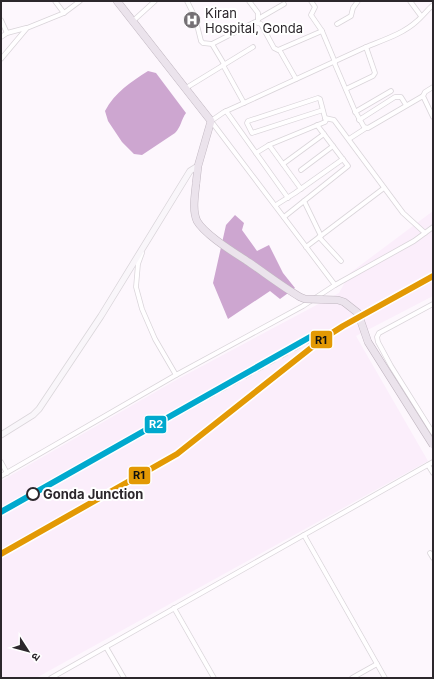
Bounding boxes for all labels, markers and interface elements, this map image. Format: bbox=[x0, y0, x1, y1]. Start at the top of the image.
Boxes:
place label: Kiran Hospital, Gonda bbox=[205, 5, 303, 36]
hospital icon: Kiran Hospital, Gonda bbox=[182, 10, 202, 30]
line badge: R1 bbox=[310, 330, 333, 349]
text: R1 bbox=[315, 333, 327, 347]
line badge: R2 bbox=[144, 415, 167, 434]
text: R2 bbox=[149, 417, 163, 431]
line badge: R1 bbox=[128, 466, 151, 485]
text: R1 bbox=[133, 468, 145, 482]
place label: Gonda Junction bbox=[43, 486, 143, 502]
marker: Gonda Junction bbox=[26, 487, 40, 501]
north arrow bbox=[8, 631, 48, 671]
text: उ bbox=[28, 650, 44, 664]

